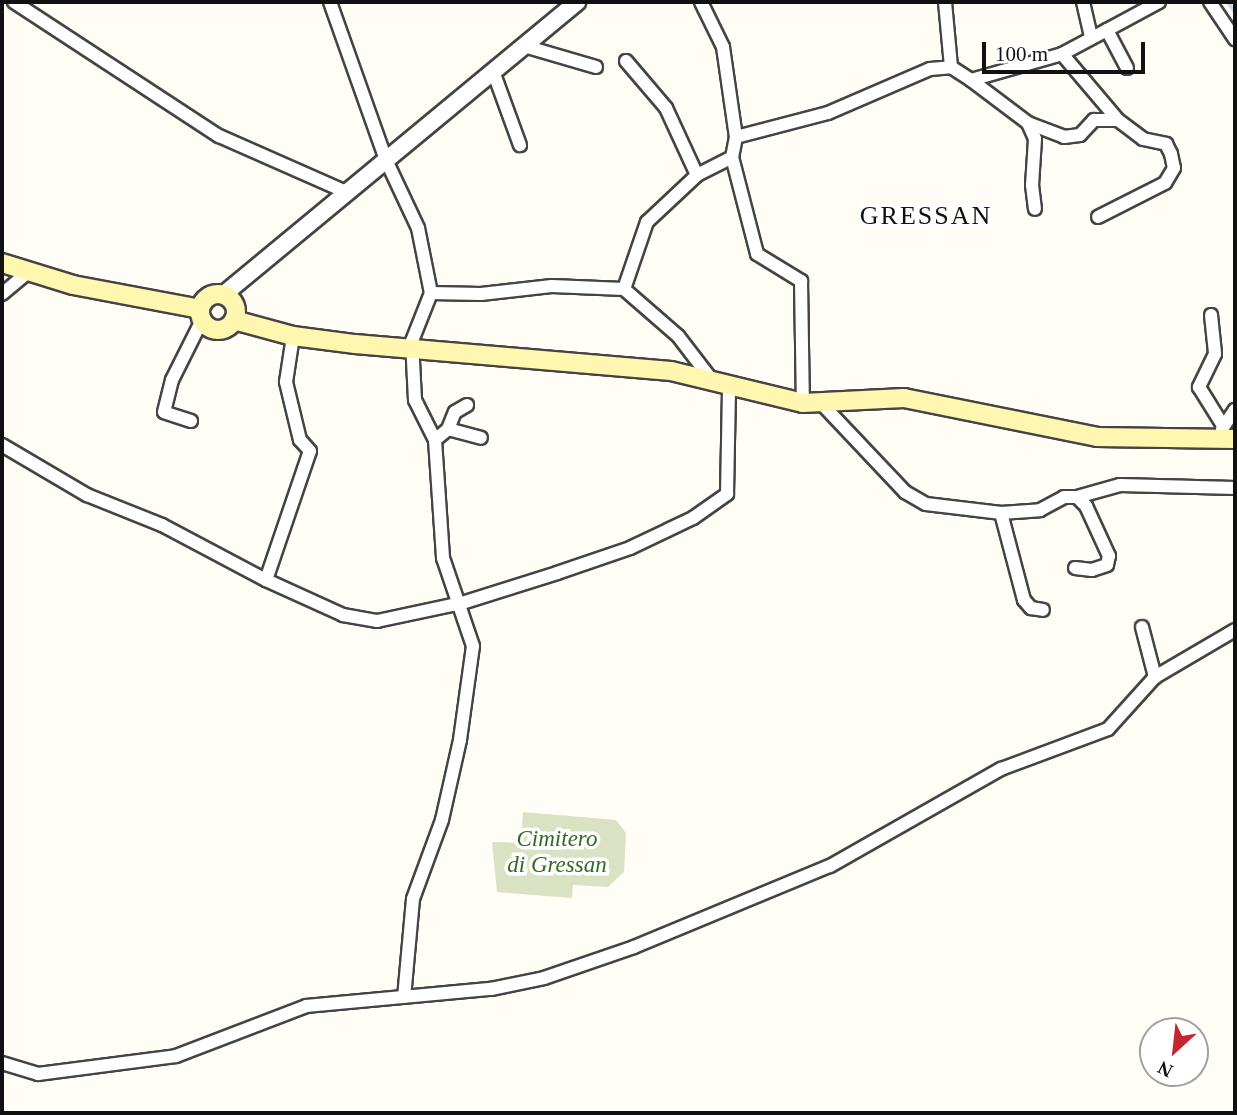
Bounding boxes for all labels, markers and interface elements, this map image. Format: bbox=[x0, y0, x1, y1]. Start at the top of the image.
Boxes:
scale bar bbox=[985, 28, 1148, 72]
text: 100 m bbox=[995, 42, 1048, 66]
district label: GRESSAN bbox=[861, 200, 991, 232]
park label: Cimitero di Gressan bbox=[507, 825, 607, 879]
north arrow bbox=[1139, 1017, 1209, 1087]
text: N bbox=[1154, 1057, 1176, 1082]

